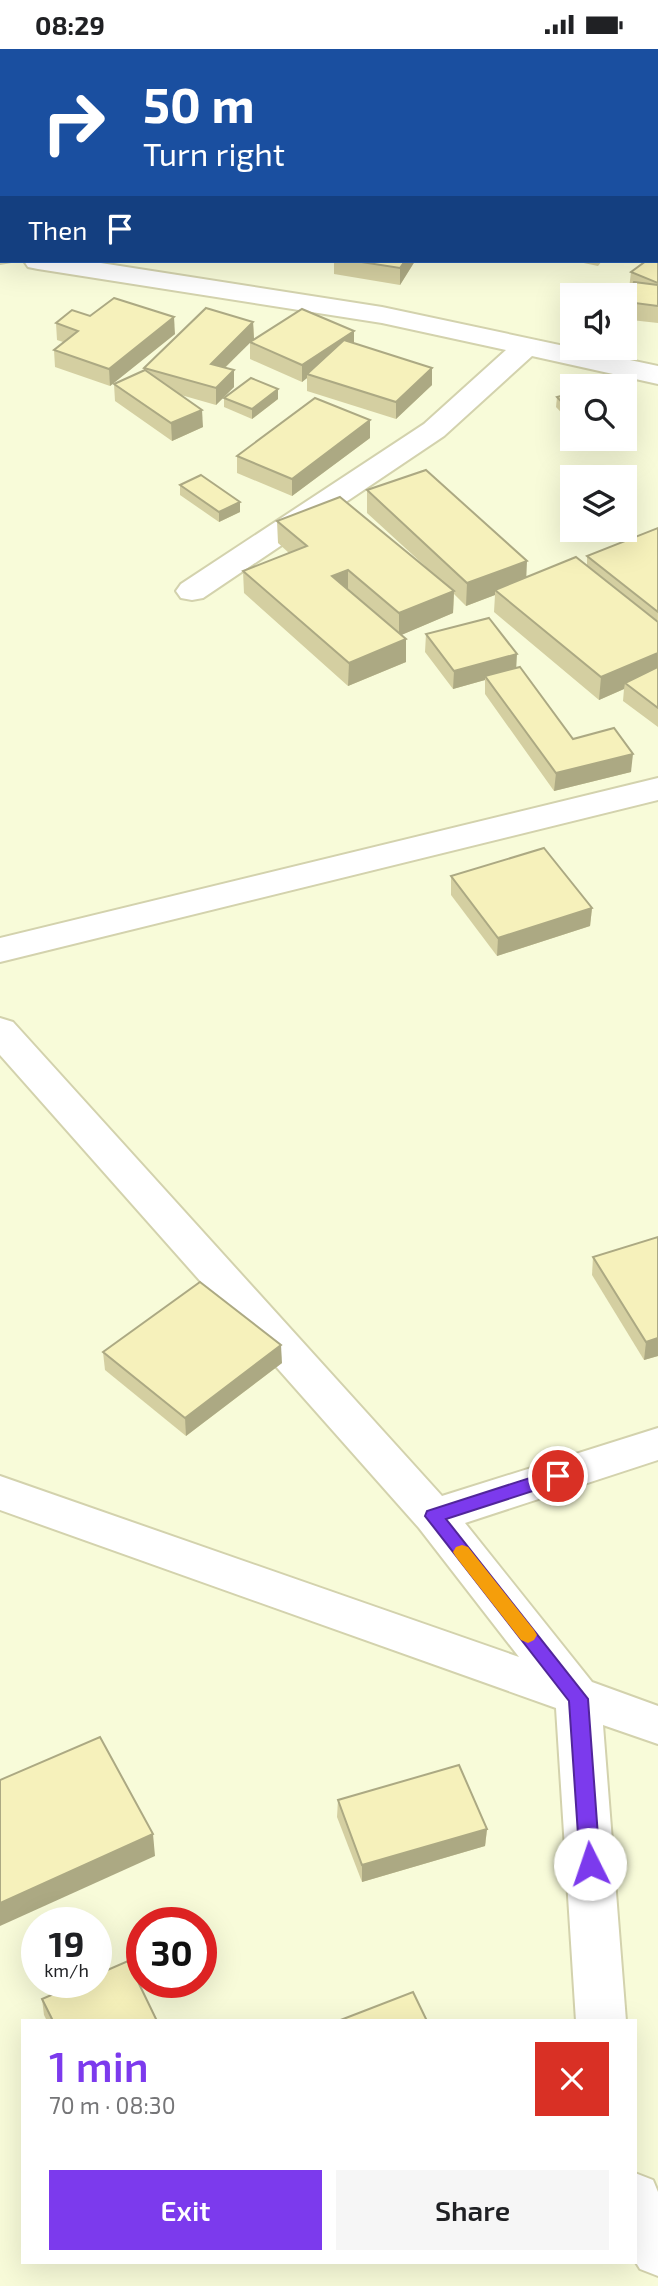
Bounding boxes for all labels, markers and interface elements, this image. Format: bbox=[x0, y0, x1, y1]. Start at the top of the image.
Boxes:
text: 08:29 bbox=[35, 9, 105, 40]
text: 50 m bbox=[143, 74, 255, 133]
icon: right bbox=[28, 77, 119, 168]
text: Turn right bbox=[143, 134, 285, 172]
icon: arrive bbox=[101, 210, 139, 248]
text: Then bbox=[28, 214, 87, 245]
map controls bbox=[560, 283, 637, 542]
button: sound bbox=[560, 283, 637, 360]
button: search bbox=[560, 374, 637, 451]
button: layers bbox=[560, 465, 637, 542]
pin bbox=[528, 1446, 588, 1506]
icon: arrive bbox=[539, 1457, 577, 1495]
position arrow bbox=[553, 1827, 627, 1901]
speed limit sign: 30 bbox=[126, 1907, 217, 1998]
text: 19 bbox=[49, 1922, 84, 1964]
text: km/h bbox=[44, 1959, 89, 1981]
text: 1 min bbox=[49, 2040, 149, 2090]
button: close bbox=[535, 2042, 609, 2116]
text: 70 m · 08:30 bbox=[49, 2091, 176, 2119]
button: Exit bbox=[49, 2170, 322, 2250]
button: Share bbox=[336, 2170, 609, 2250]

